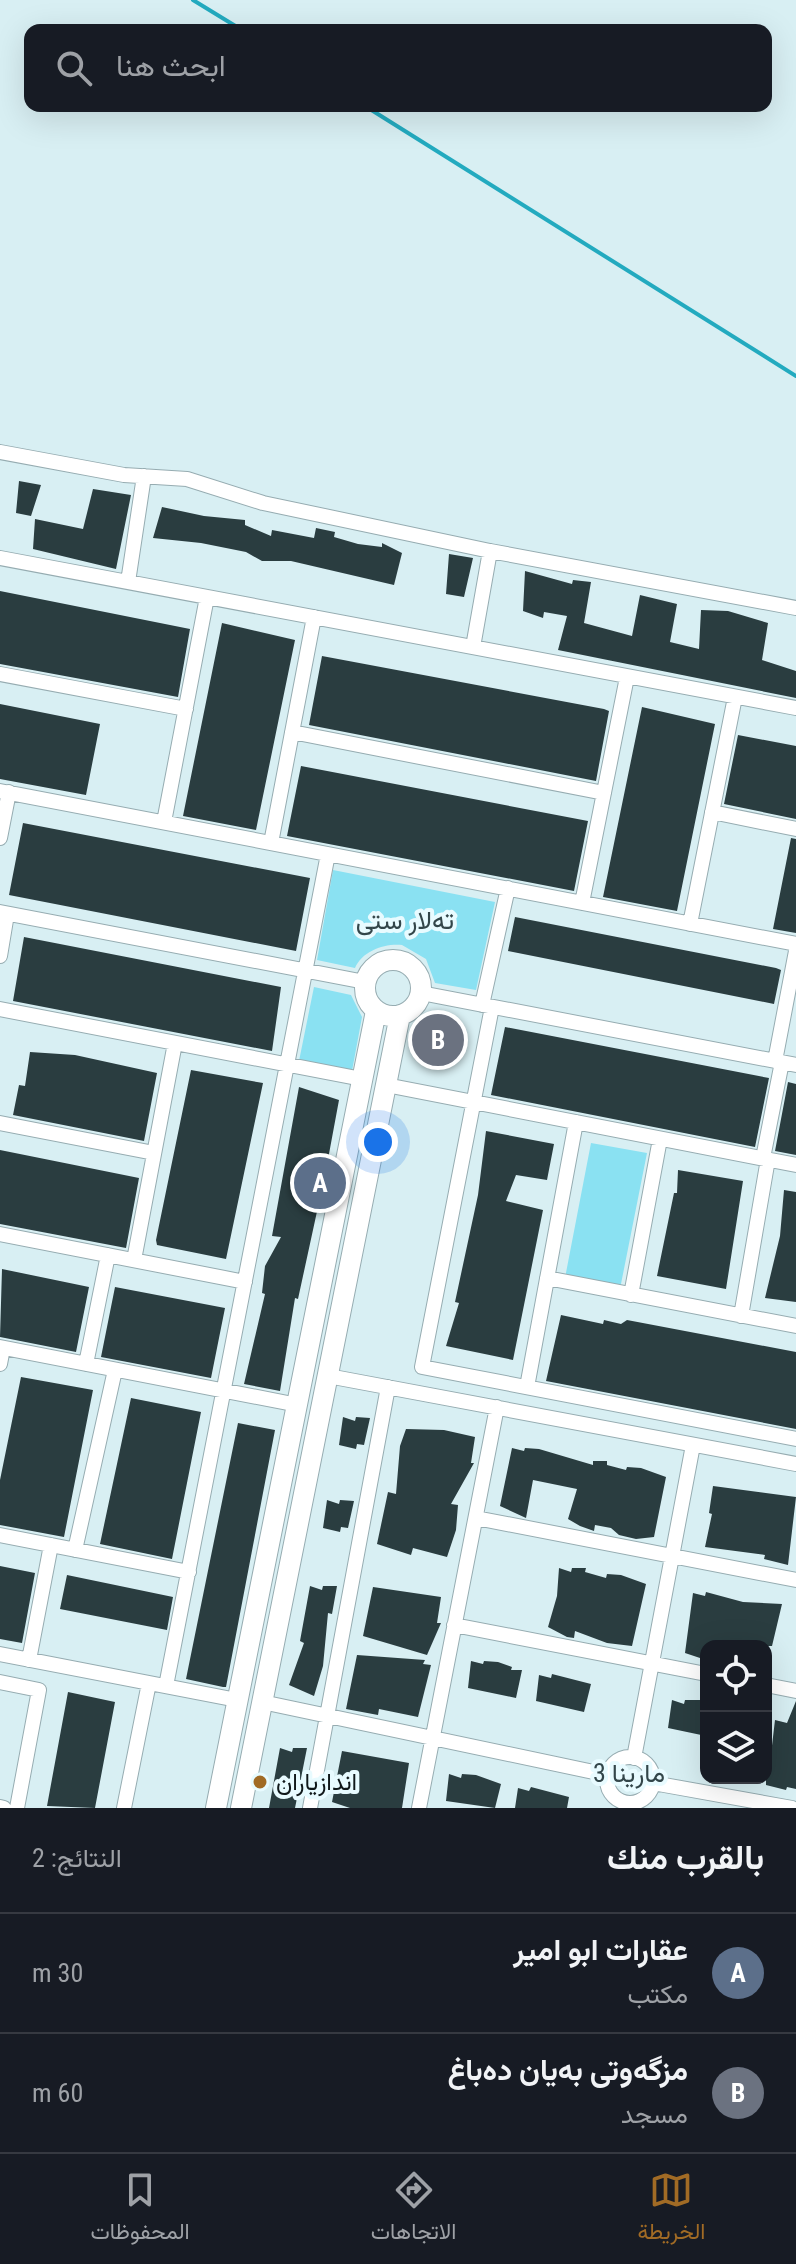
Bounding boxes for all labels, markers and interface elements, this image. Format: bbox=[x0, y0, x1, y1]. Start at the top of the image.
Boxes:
search box bbox=[24, 24, 772, 112]
icon: search bbox=[52, 46, 96, 90]
text: ابحث هنا bbox=[116, 48, 226, 83]
district label: ته‌لار ستی bbox=[356, 905, 454, 936]
pin: B bbox=[412, 1010, 464, 1070]
your location bbox=[358, 1122, 398, 1162]
pin: A bbox=[294, 1153, 346, 1213]
map controls bbox=[700, 1640, 772, 1784]
button: locate bbox=[700, 1640, 772, 1712]
button: layers bbox=[700, 1712, 772, 1784]
district label: مارینا 3 bbox=[593, 1758, 665, 1789]
place label: اندازياران bbox=[276, 1768, 357, 1797]
marker: اندازياران bbox=[251, 1773, 269, 1791]
text: بالقرب منك bbox=[607, 1837, 764, 1877]
text: النتائج: 2 bbox=[32, 1843, 122, 1873]
text: عقارات ابو امير bbox=[513, 1932, 688, 1967]
text: 30 m bbox=[32, 1958, 83, 1988]
text: A bbox=[730, 1958, 746, 1988]
text: مكتب bbox=[627, 1979, 688, 2009]
text: مزگەوتی بەیان دەباغ bbox=[447, 2052, 688, 2087]
text: 60 m bbox=[32, 2078, 83, 2108]
text: B bbox=[731, 2078, 745, 2108]
text: مسجد bbox=[621, 2099, 688, 2129]
tab: المحفوظات bbox=[91, 2168, 190, 2251]
tab: الاتجاهات bbox=[371, 2168, 456, 2251]
tab: الخريطة bbox=[637, 2168, 705, 2251]

